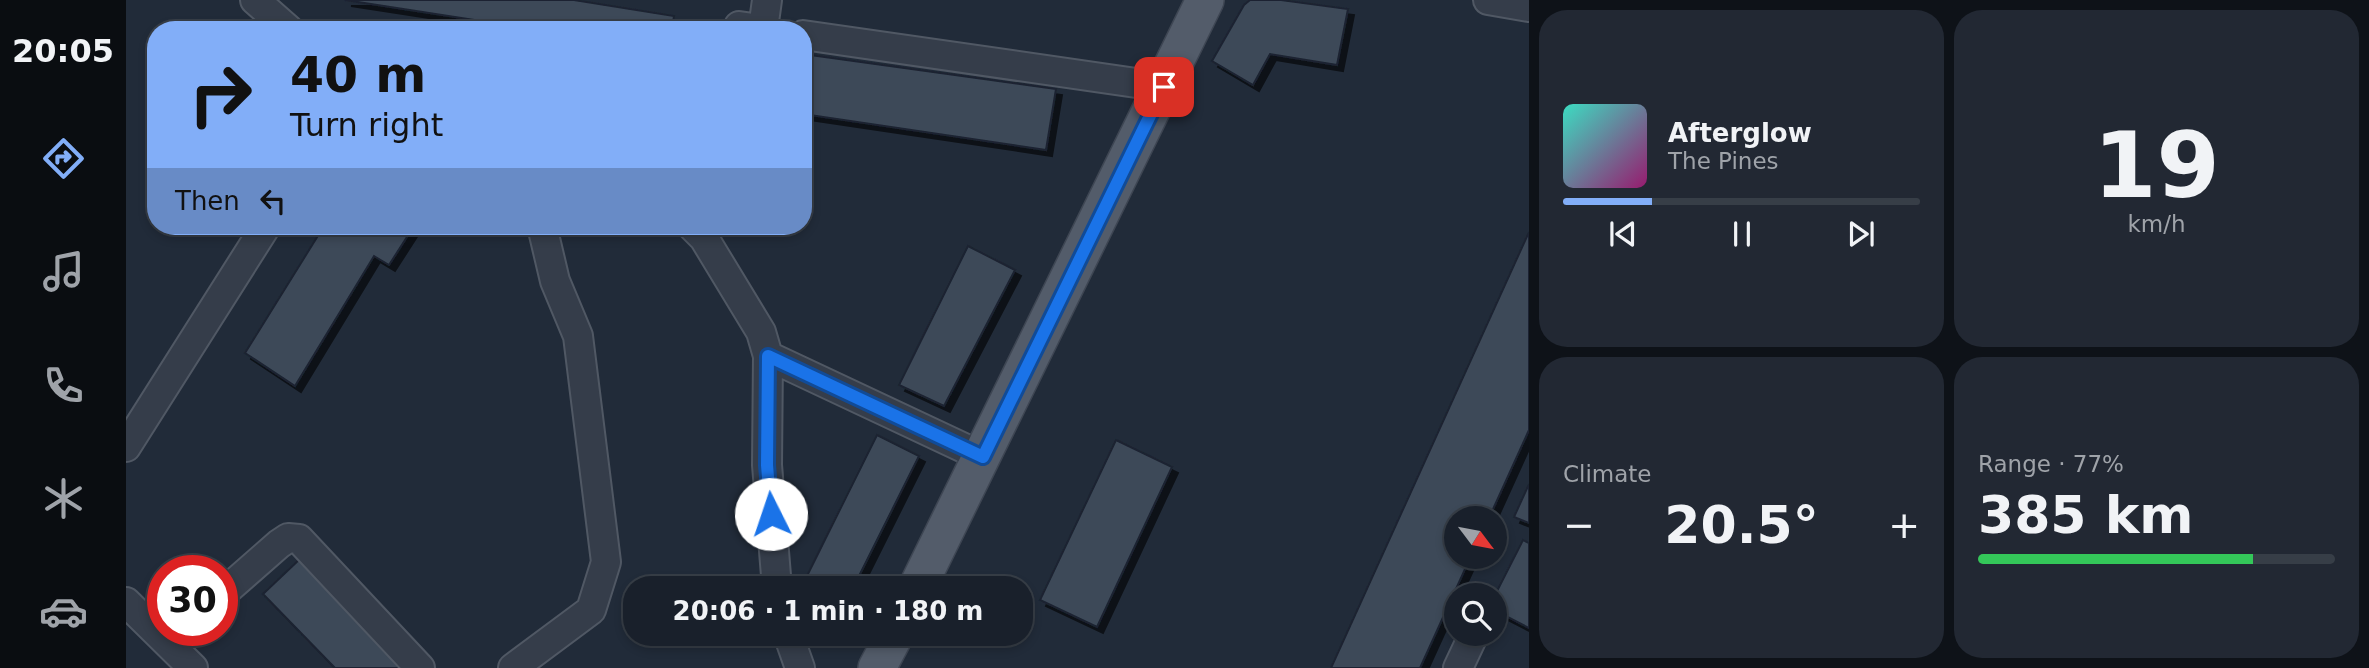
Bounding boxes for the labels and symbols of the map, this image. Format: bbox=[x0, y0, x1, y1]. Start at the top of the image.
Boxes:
pin bbox=[1134, 57, 1194, 117]
position arrow bbox=[734, 477, 808, 551]
north arrow bbox=[1444, 506, 1507, 569]
speed limit sign: 30 bbox=[147, 555, 238, 646]

